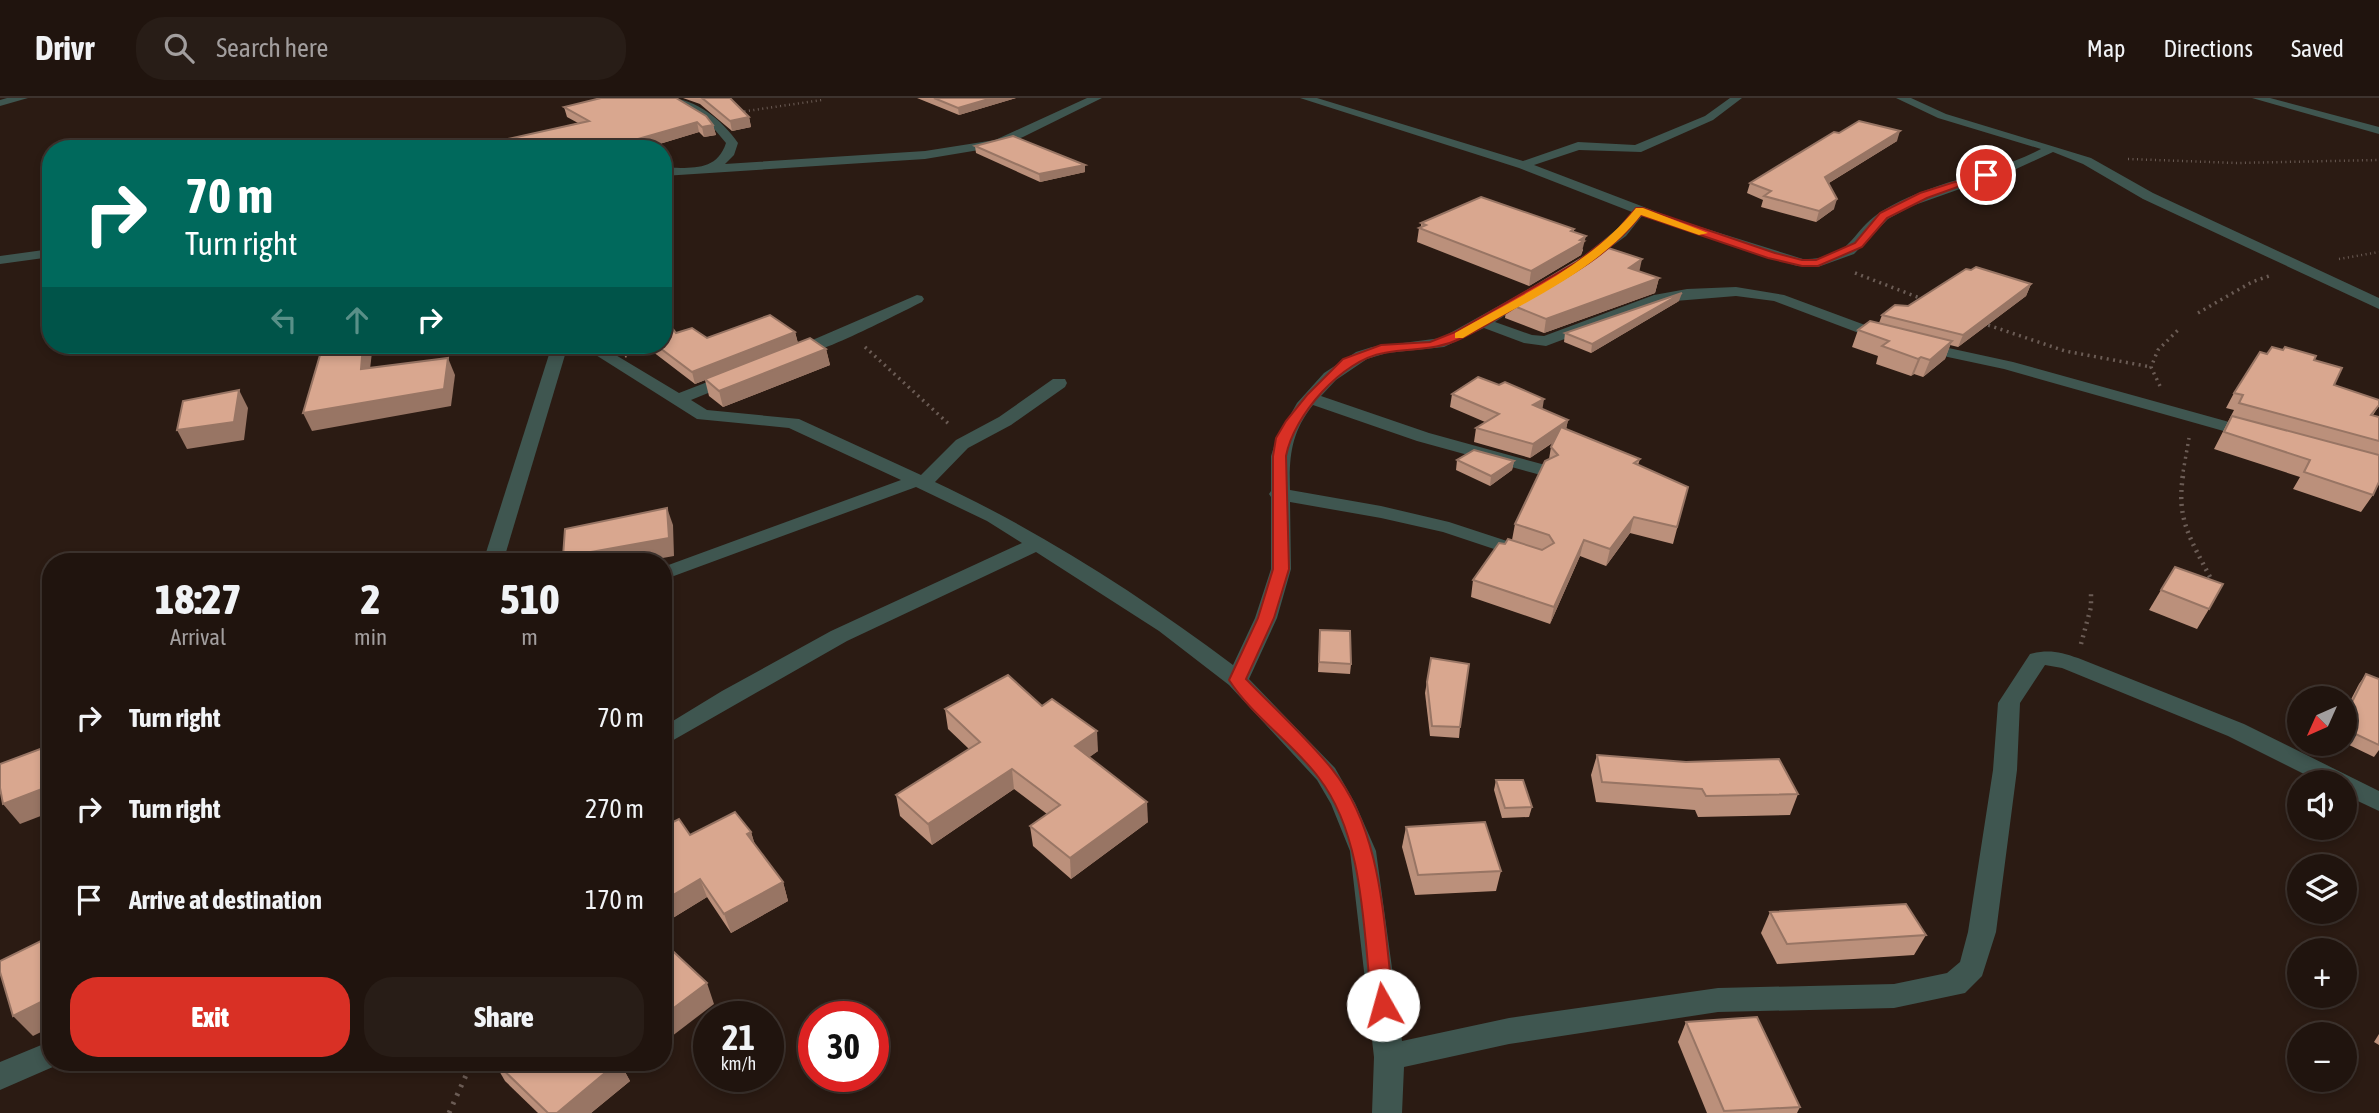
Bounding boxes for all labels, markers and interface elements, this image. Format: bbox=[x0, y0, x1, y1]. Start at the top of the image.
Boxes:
search box bbox=[136, 17, 626, 80]
text: Drivr bbox=[35, 29, 94, 67]
icon: search bbox=[160, 29, 198, 67]
text: Search here bbox=[216, 33, 328, 63]
text: Map bbox=[2087, 35, 2125, 62]
text: Directions bbox=[2163, 35, 2253, 62]
text: Saved bbox=[2291, 35, 2344, 62]
pin bbox=[1956, 145, 2016, 205]
icon: arrive bbox=[1967, 156, 2005, 194]
text: 70 m bbox=[185, 167, 273, 223]
icon: right bbox=[70, 168, 161, 259]
text: Turn right bbox=[185, 225, 298, 262]
icon: left bbox=[265, 301, 303, 339]
icon: ahead bbox=[338, 301, 376, 339]
icon: right bbox=[411, 301, 449, 339]
text: 18:27 bbox=[155, 575, 241, 623]
text: 2 bbox=[361, 575, 380, 623]
text: 510 bbox=[500, 575, 559, 623]
text: Arrival bbox=[170, 624, 226, 650]
text: min bbox=[354, 624, 387, 650]
text: m bbox=[521, 624, 538, 650]
north arrow bbox=[2287, 686, 2357, 756]
map controls bbox=[2287, 686, 2357, 1092]
icon: right bbox=[70, 699, 108, 737]
text: Turn right bbox=[129, 703, 220, 733]
text: 70 m bbox=[597, 703, 644, 733]
button: sound bbox=[2287, 770, 2357, 840]
icon: right bbox=[70, 790, 108, 828]
text: Turn right bbox=[129, 794, 220, 824]
text: 270 m bbox=[585, 794, 644, 824]
button: layers bbox=[2287, 854, 2357, 924]
icon: arrive bbox=[70, 881, 108, 919]
text: Arrive at destination bbox=[129, 885, 322, 915]
text: 170 m bbox=[585, 885, 644, 915]
button: + bbox=[2287, 938, 2357, 1008]
position arrow bbox=[1346, 968, 1420, 1042]
button: Exit bbox=[70, 977, 350, 1057]
button: Share bbox=[364, 977, 644, 1057]
speed limit sign: 30 bbox=[798, 1001, 889, 1092]
text: 21 bbox=[722, 1017, 755, 1057]
button: − bbox=[2287, 1022, 2357, 1092]
text: km/h bbox=[721, 1053, 756, 1074]

